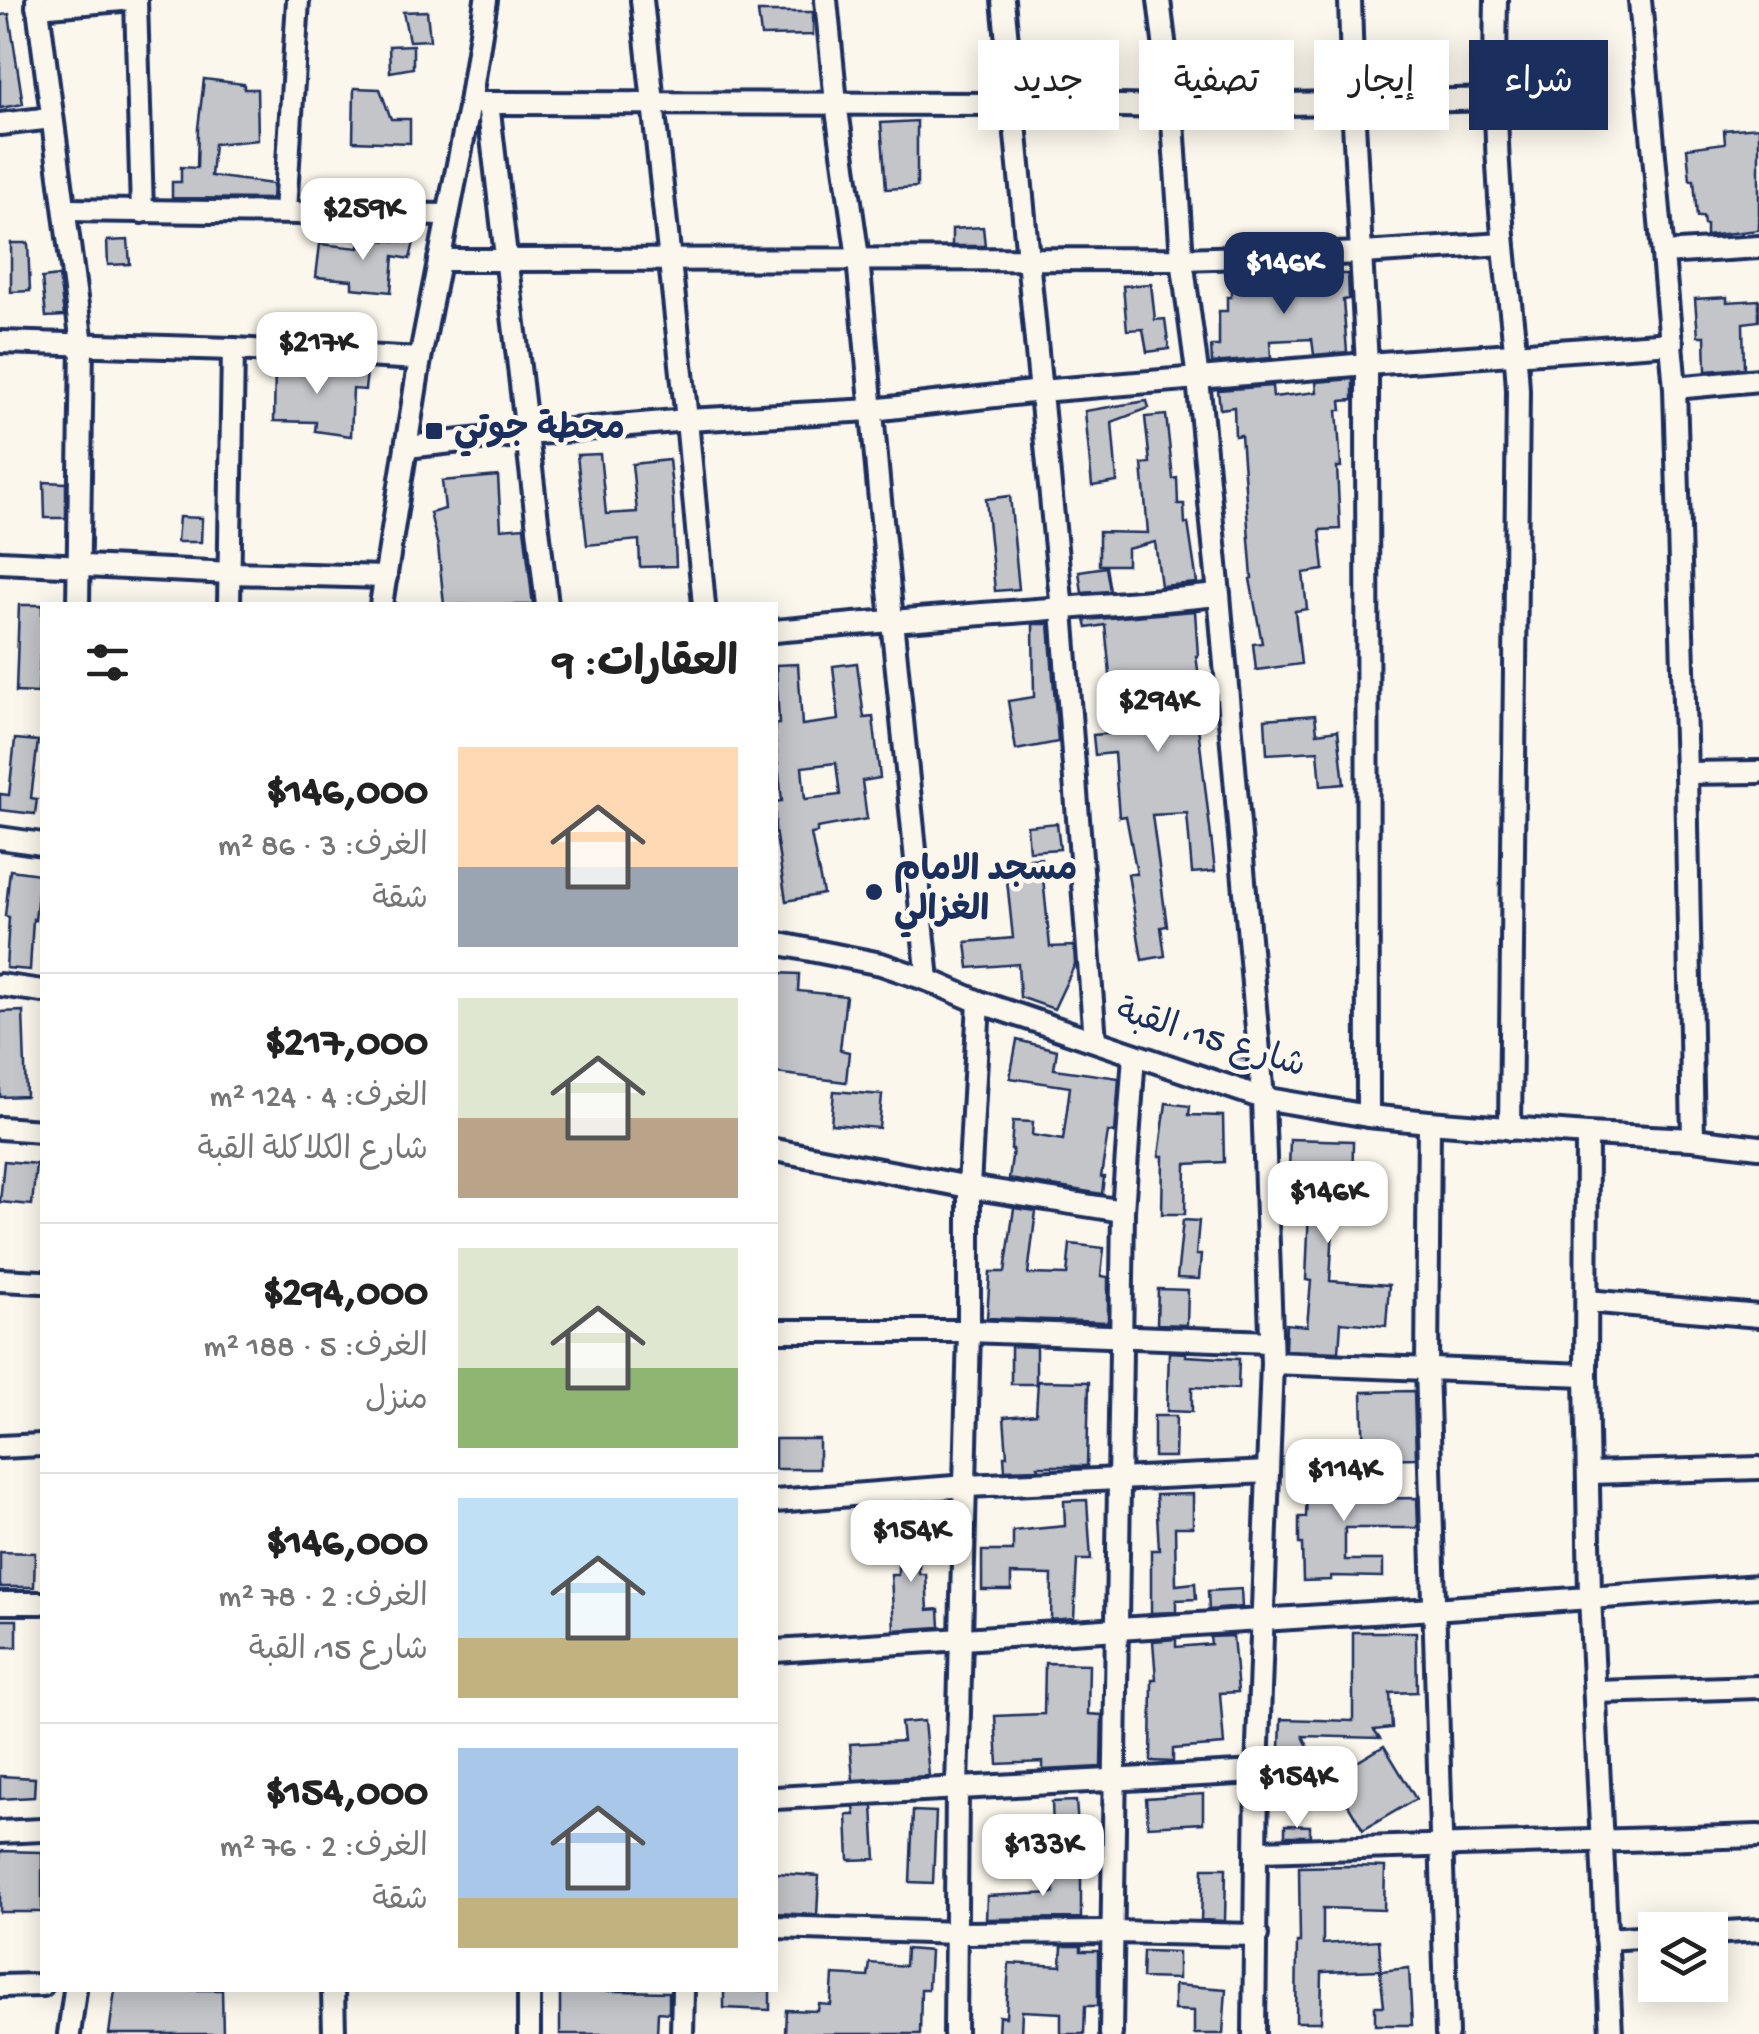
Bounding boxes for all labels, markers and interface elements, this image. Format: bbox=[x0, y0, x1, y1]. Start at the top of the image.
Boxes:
chip: جديد bbox=[978, 40, 1119, 130]
chip: تصفية bbox=[1139, 40, 1294, 130]
chip: إيجار bbox=[1314, 40, 1449, 130]
chip: شراء bbox=[1469, 40, 1608, 130]
pin: $259K bbox=[293, 178, 433, 263]
text: $259K bbox=[323, 191, 403, 229]
pin: $146K bbox=[1214, 232, 1354, 317]
text: $146K bbox=[1246, 245, 1322, 283]
pin: $217K bbox=[247, 312, 387, 397]
text: $217K bbox=[278, 325, 356, 363]
place label: محطة جوتي bbox=[454, 409, 625, 457]
marker: محطة جوتي bbox=[423, 420, 445, 442]
icon: filters bbox=[80, 635, 135, 690]
text: العقارات: 9 bbox=[553, 642, 738, 691]
pin: $294K bbox=[1088, 670, 1228, 755]
text: $294K bbox=[1119, 683, 1197, 721]
text: $146,000 bbox=[266, 770, 428, 819]
icon: home bbox=[538, 787, 658, 907]
text: الغرف: 3 · 86 m² bbox=[218, 829, 428, 867]
place label: مسجد الامام الغزالي bbox=[894, 852, 1077, 938]
marker: مسجد الامام الغزالي bbox=[863, 881, 885, 903]
text: شقة bbox=[372, 882, 428, 920]
street label: شارع 15، القبة bbox=[1110, 993, 1310, 1089]
text: $217,000 bbox=[265, 1021, 428, 1070]
icon: home bbox=[538, 1038, 658, 1158]
text: الغرف: 4 · 124 m² bbox=[210, 1080, 428, 1118]
text: شارع الكلاكلة القبة bbox=[198, 1133, 428, 1171]
pin: $146K bbox=[1258, 1161, 1398, 1246]
text: $146K bbox=[1290, 1174, 1366, 1212]
text: $294,000 bbox=[263, 1271, 428, 1320]
icon: home bbox=[538, 1288, 658, 1408]
text: الغرف: 5 · 188 m² bbox=[204, 1330, 428, 1368]
text: منزل bbox=[365, 1383, 428, 1421]
pin: $114K bbox=[1274, 1439, 1414, 1524]
text: $114K bbox=[1308, 1452, 1380, 1490]
pin: $154K bbox=[841, 1500, 981, 1585]
text: $154K bbox=[873, 1513, 949, 1551]
text: $146,000 bbox=[266, 1521, 428, 1570]
icon: home bbox=[538, 1538, 658, 1658]
text: الغرف: 2 · 78 m² bbox=[219, 1580, 428, 1618]
text: شارع 15، القبة bbox=[249, 1633, 428, 1671]
pin: $154K bbox=[1227, 1746, 1367, 1831]
text: $154K bbox=[1259, 1759, 1335, 1797]
text: $154,000 bbox=[265, 1771, 428, 1820]
icon: home bbox=[538, 1788, 658, 1908]
pin: $133K bbox=[973, 1814, 1113, 1899]
text: $133K bbox=[1004, 1827, 1082, 1865]
text: الغرف: 2 · 76 m² bbox=[220, 1830, 428, 1868]
text: شقة bbox=[372, 1883, 428, 1921]
map controls bbox=[1638, 1912, 1728, 2002]
button: layers bbox=[1638, 1912, 1728, 2002]

